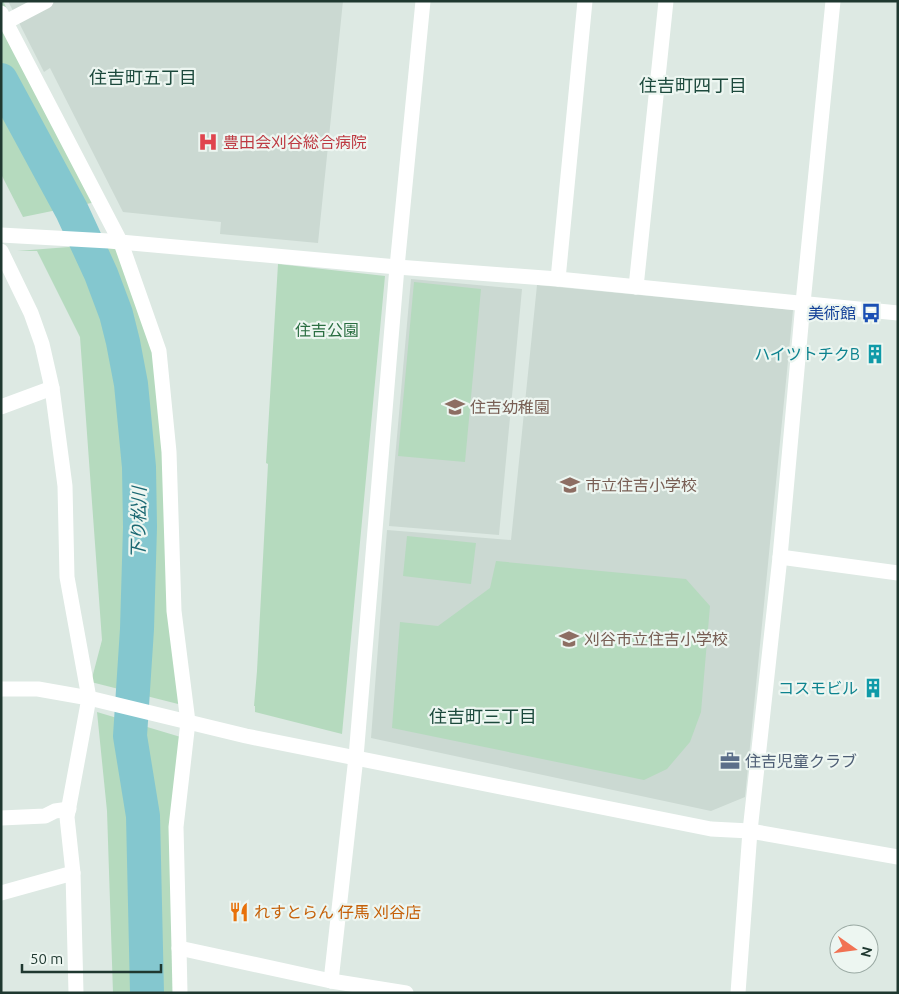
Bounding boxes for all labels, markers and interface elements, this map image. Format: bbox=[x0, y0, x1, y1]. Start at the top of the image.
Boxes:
district label: 住吉町五丁目 bbox=[89, 67, 197, 87]
district label: 住吉町四丁目 bbox=[639, 75, 747, 95]
hospital icon: 豊田会刈谷総合病院 bbox=[197, 131, 219, 153]
place label: 豊田会刈谷総合病院 bbox=[223, 133, 367, 151]
bus stop icon: 美術館 bbox=[860, 302, 882, 324]
place label: 美術館 bbox=[808, 304, 856, 322]
park label: 住吉公園 bbox=[295, 321, 359, 339]
building icon: ハイツトチクB bbox=[864, 343, 886, 365]
place label: ハイツトチクB bbox=[754, 345, 860, 363]
school or university icon: 住吉幼稚園 bbox=[444, 396, 466, 418]
place label: 住吉幼稚園 bbox=[470, 398, 550, 416]
school or university icon: 市立住吉小学校 bbox=[559, 474, 581, 496]
place label: 市立住吉小学校 bbox=[585, 476, 697, 494]
water label: 下り松川 bbox=[127, 485, 149, 559]
school or university icon: 刈谷市立住吉小学校 bbox=[558, 628, 580, 650]
place label: 刈谷市立住吉小学校 bbox=[584, 630, 728, 648]
building icon: コスモビル bbox=[862, 677, 884, 699]
place label: コスモビル bbox=[778, 679, 858, 697]
district label: 住吉町三丁目 bbox=[429, 706, 537, 726]
office icon: 住吉児童クラブ bbox=[719, 750, 741, 772]
place label: 住吉児童クラブ bbox=[745, 752, 857, 770]
restaurant icon: れすとらん 仔馬 刈谷店 bbox=[228, 901, 250, 923]
place label: れすとらん 仔馬 刈谷店 bbox=[254, 903, 421, 921]
north arrow bbox=[829, 924, 879, 974]
scale bar bbox=[22, 942, 161, 974]
text: N bbox=[858, 945, 876, 959]
text: 50 m bbox=[30, 950, 63, 967]

